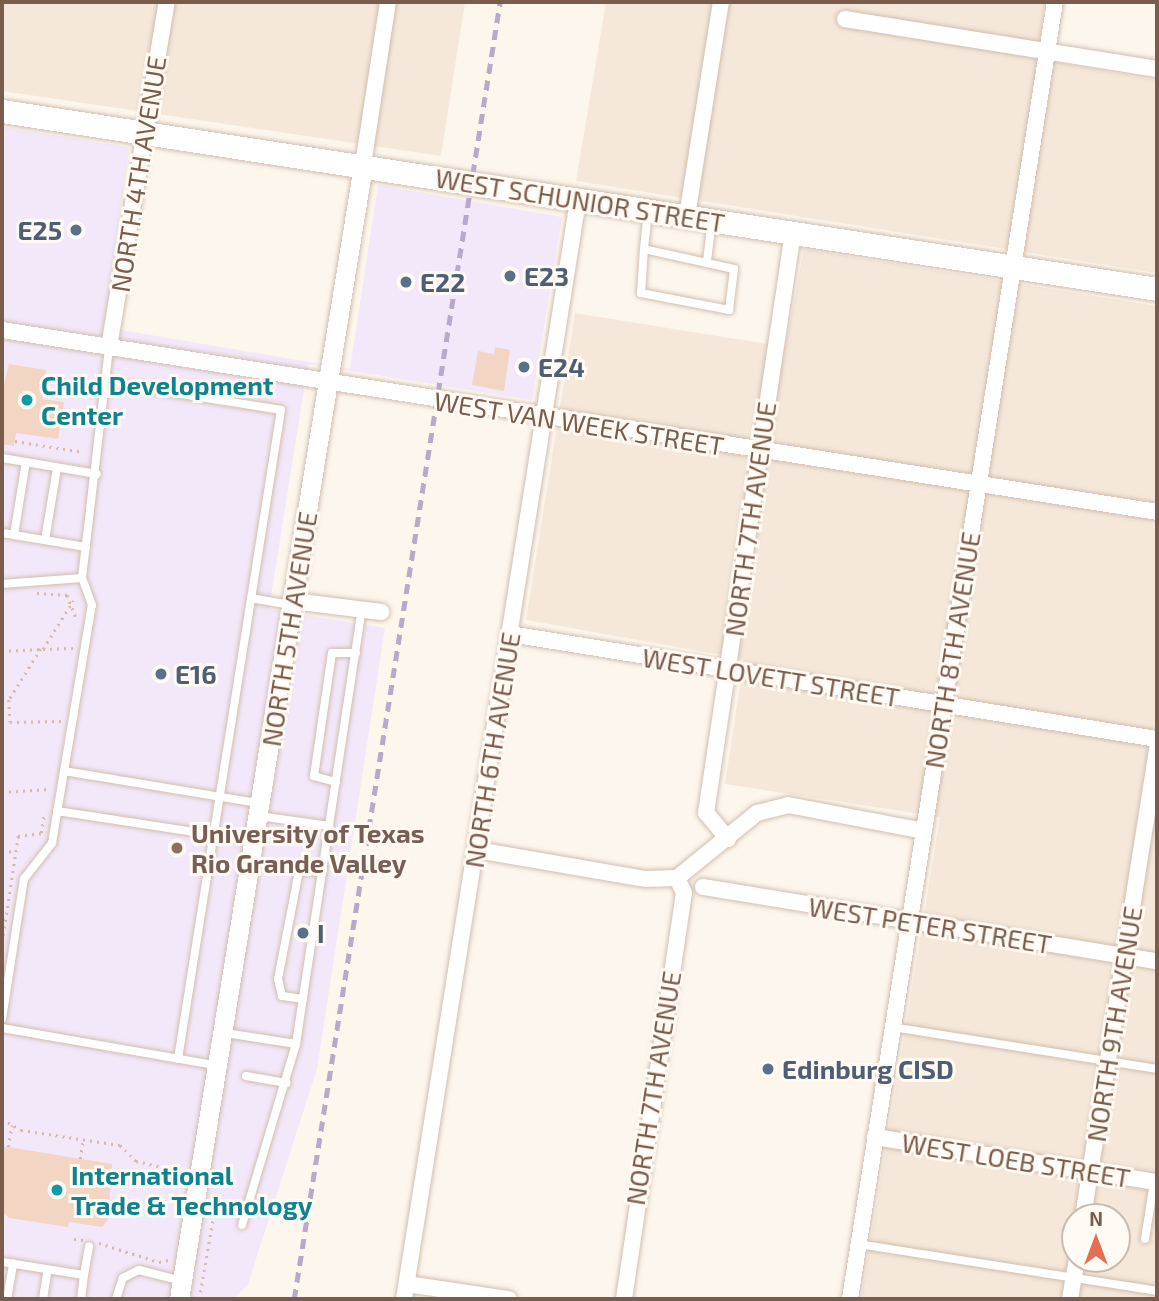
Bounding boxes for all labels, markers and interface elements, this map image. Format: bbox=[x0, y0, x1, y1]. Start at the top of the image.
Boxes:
street label: NORTH 4TH AVENUE bbox=[104, 53, 172, 295]
street label: WEST SCHUNIOR STREET bbox=[433, 162, 727, 238]
place label: E25 bbox=[18, 214, 62, 246]
marker: E25 bbox=[68, 222, 84, 238]
place label: E23 bbox=[524, 260, 569, 292]
place label: E22 bbox=[420, 266, 465, 298]
marker: E23 bbox=[502, 268, 518, 284]
marker: E22 bbox=[398, 274, 414, 290]
place label: E24 bbox=[538, 351, 585, 383]
marker: E24 bbox=[516, 359, 532, 375]
place label: Child Development Center bbox=[41, 369, 274, 430]
street label: WEST VAN WEEK STREET bbox=[431, 385, 727, 461]
marker: Child Development Center bbox=[19, 392, 35, 408]
street label: NORTH 7TH AVENUE bbox=[718, 399, 782, 639]
street label: NORTH 5TH AVENUE bbox=[255, 509, 323, 749]
street label: NORTH 8TH AVENUE bbox=[918, 529, 986, 771]
street label: NORTH 6TH AVENUE bbox=[458, 630, 526, 870]
street label: WEST LOVETT STREET bbox=[640, 641, 902, 713]
place label: E16 bbox=[175, 658, 217, 690]
marker: E16 bbox=[153, 666, 169, 682]
place label: University of Texas Rio Grande Valley bbox=[191, 817, 426, 878]
marker: University of Texas Rio Grande Valley bbox=[169, 840, 185, 856]
street label: WEST PETER STREET bbox=[806, 890, 1054, 960]
street label: NORTH 9TH AVENUE bbox=[1080, 904, 1148, 1144]
place label: I bbox=[317, 917, 325, 949]
marker: I bbox=[295, 925, 311, 941]
street label: NORTH 7TH AVENUE bbox=[619, 968, 687, 1208]
place label: Edinburg CISD bbox=[782, 1053, 954, 1085]
marker: Edinburg CISD bbox=[760, 1061, 776, 1077]
street label: WEST LOEB STREET bbox=[899, 1126, 1133, 1194]
place label: International Trade & Technology bbox=[71, 1159, 313, 1220]
marker: International Trade & Technology bbox=[49, 1182, 65, 1198]
north arrow bbox=[1061, 1203, 1131, 1273]
text: N bbox=[1089, 1207, 1103, 1230]

